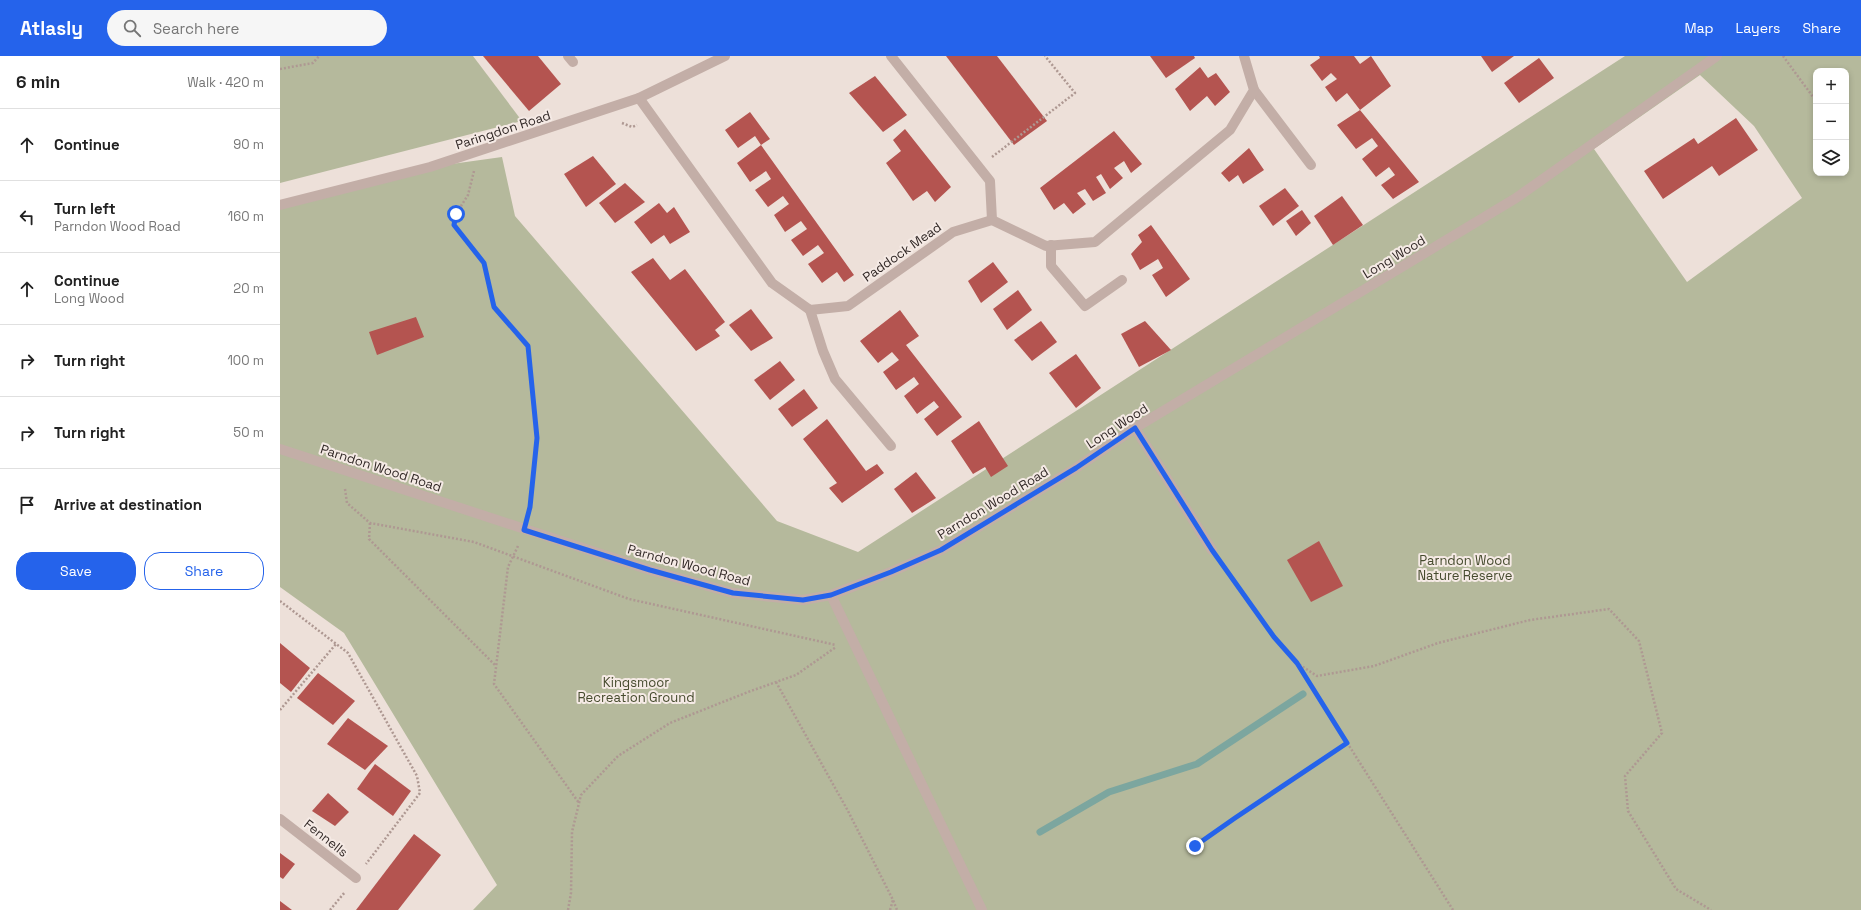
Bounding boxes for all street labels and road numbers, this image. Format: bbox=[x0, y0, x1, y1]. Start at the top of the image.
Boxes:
street label: Paringdon Road bbox=[453, 107, 553, 153]
street label: Paddock Mead bbox=[859, 219, 945, 285]
street label: Long Wood bbox=[1360, 232, 1428, 282]
street label: Long Wood bbox=[1083, 400, 1151, 452]
street label: Parndon Wood Road bbox=[318, 440, 444, 496]
street label: Parndon Wood Road bbox=[934, 463, 1052, 543]
street label: Parndon Wood Road bbox=[626, 540, 752, 590]
street label: Fennells bbox=[300, 815, 352, 861]

